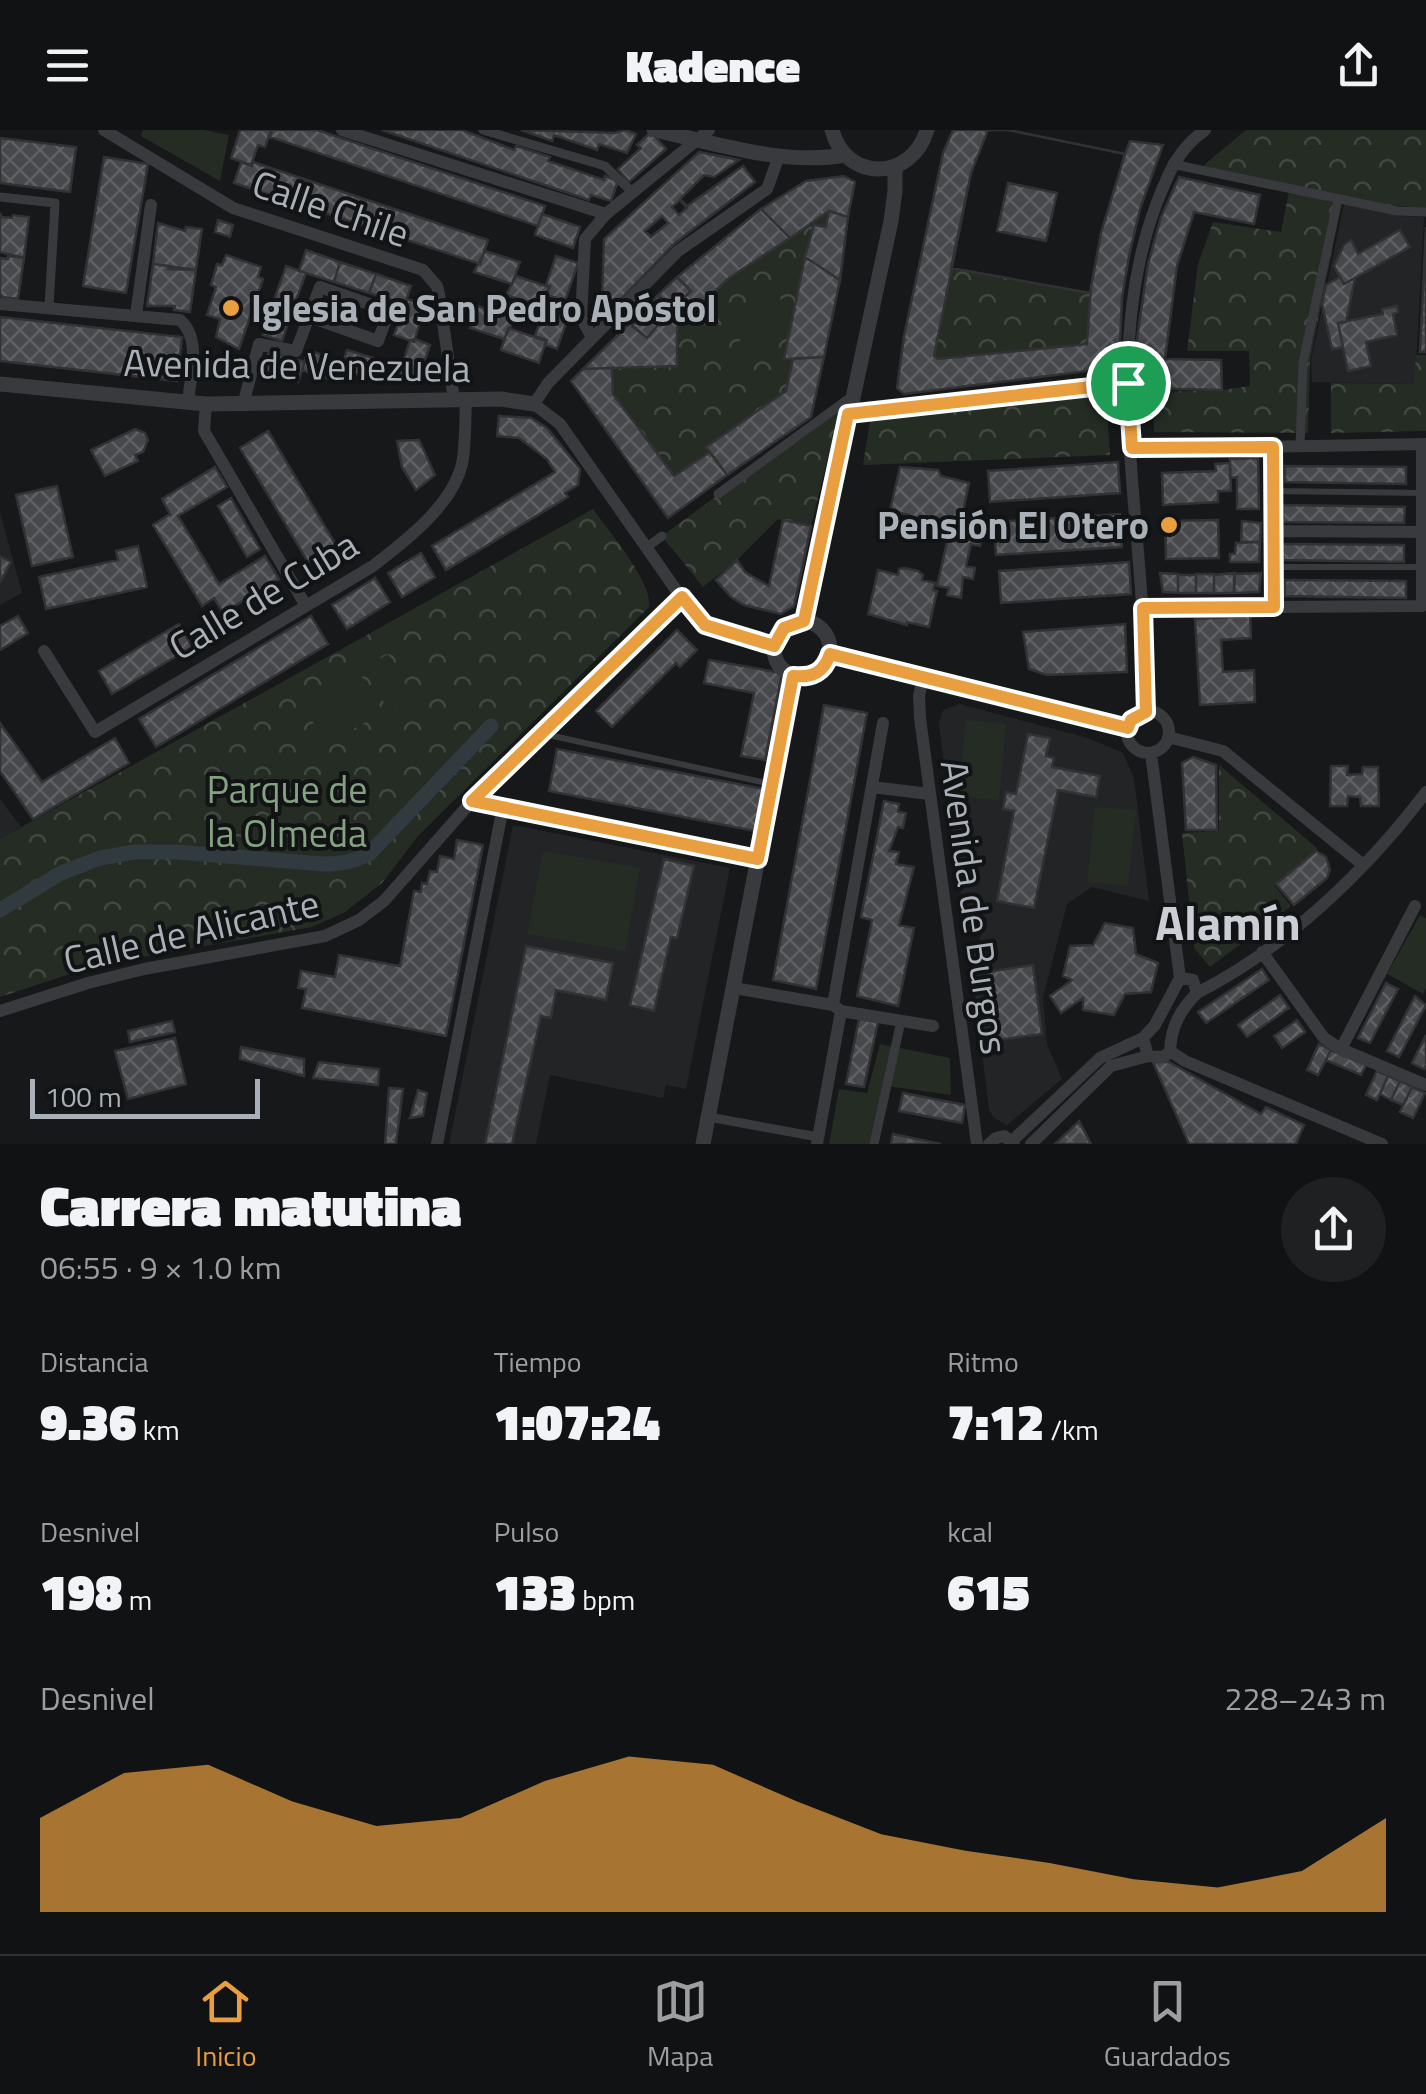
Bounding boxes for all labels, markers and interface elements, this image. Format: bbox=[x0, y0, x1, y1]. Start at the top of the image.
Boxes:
text: Kadence bbox=[626, 31, 800, 99]
icon: menu bbox=[40, 38, 95, 93]
icon: share bbox=[1331, 38, 1386, 93]
street label: Calle Chile bbox=[245, 154, 417, 262]
place label: Iglesia de San Pedro Apóstol bbox=[251, 279, 716, 337]
marker: Iglesia de San Pedro Apóstol bbox=[220, 297, 242, 319]
street label: Avenida de Venezuela bbox=[123, 333, 471, 397]
pin bbox=[1086, 341, 1171, 426]
icon: arrive bbox=[1101, 356, 1156, 411]
place label: Pensión El Otero bbox=[877, 496, 1149, 554]
marker: Pensión El Otero bbox=[1158, 514, 1180, 536]
street label: Calle de Cuba bbox=[157, 516, 369, 674]
street label: Avenida de Burgos bbox=[926, 756, 1024, 1058]
park label: Parque de la Olmeda bbox=[206, 760, 368, 862]
street label: Calle de Alicante bbox=[57, 873, 325, 989]
district label: Alamín bbox=[1155, 886, 1301, 959]
scale bar bbox=[30, 1074, 260, 1118]
text: 100 m bbox=[45, 1075, 122, 1118]
text: Carrera matutina bbox=[40, 1164, 462, 1247]
button: share bbox=[1281, 1177, 1386, 1282]
text: 06:55 · 9 × 1.0 km bbox=[40, 1243, 281, 1291]
text: Distancia bbox=[40, 1340, 148, 1383]
text: Tiempo bbox=[494, 1340, 582, 1383]
text: Ritmo bbox=[947, 1340, 1019, 1383]
text: 9.36 bbox=[40, 1383, 137, 1459]
text: 1:07:24 bbox=[494, 1383, 660, 1459]
text: 7:12 bbox=[947, 1383, 1044, 1459]
text: km bbox=[137, 1408, 180, 1451]
text: /km bbox=[1044, 1408, 1099, 1451]
text: Desnivel bbox=[40, 1510, 140, 1553]
text: Pulso bbox=[494, 1510, 559, 1553]
text: kcal bbox=[947, 1510, 993, 1553]
text: 198 bbox=[40, 1553, 123, 1629]
text: 133 bbox=[494, 1553, 576, 1629]
text: 615 bbox=[947, 1553, 1030, 1629]
text: m bbox=[123, 1578, 152, 1621]
text: bpm bbox=[576, 1578, 635, 1621]
text: Desnivel bbox=[40, 1674, 155, 1722]
text: 228–243 m bbox=[1224, 1674, 1386, 1722]
tab: Inicio bbox=[195, 1974, 256, 2077]
tab: Mapa bbox=[647, 1974, 713, 2077]
tab: Guardados bbox=[1104, 1974, 1231, 2077]

